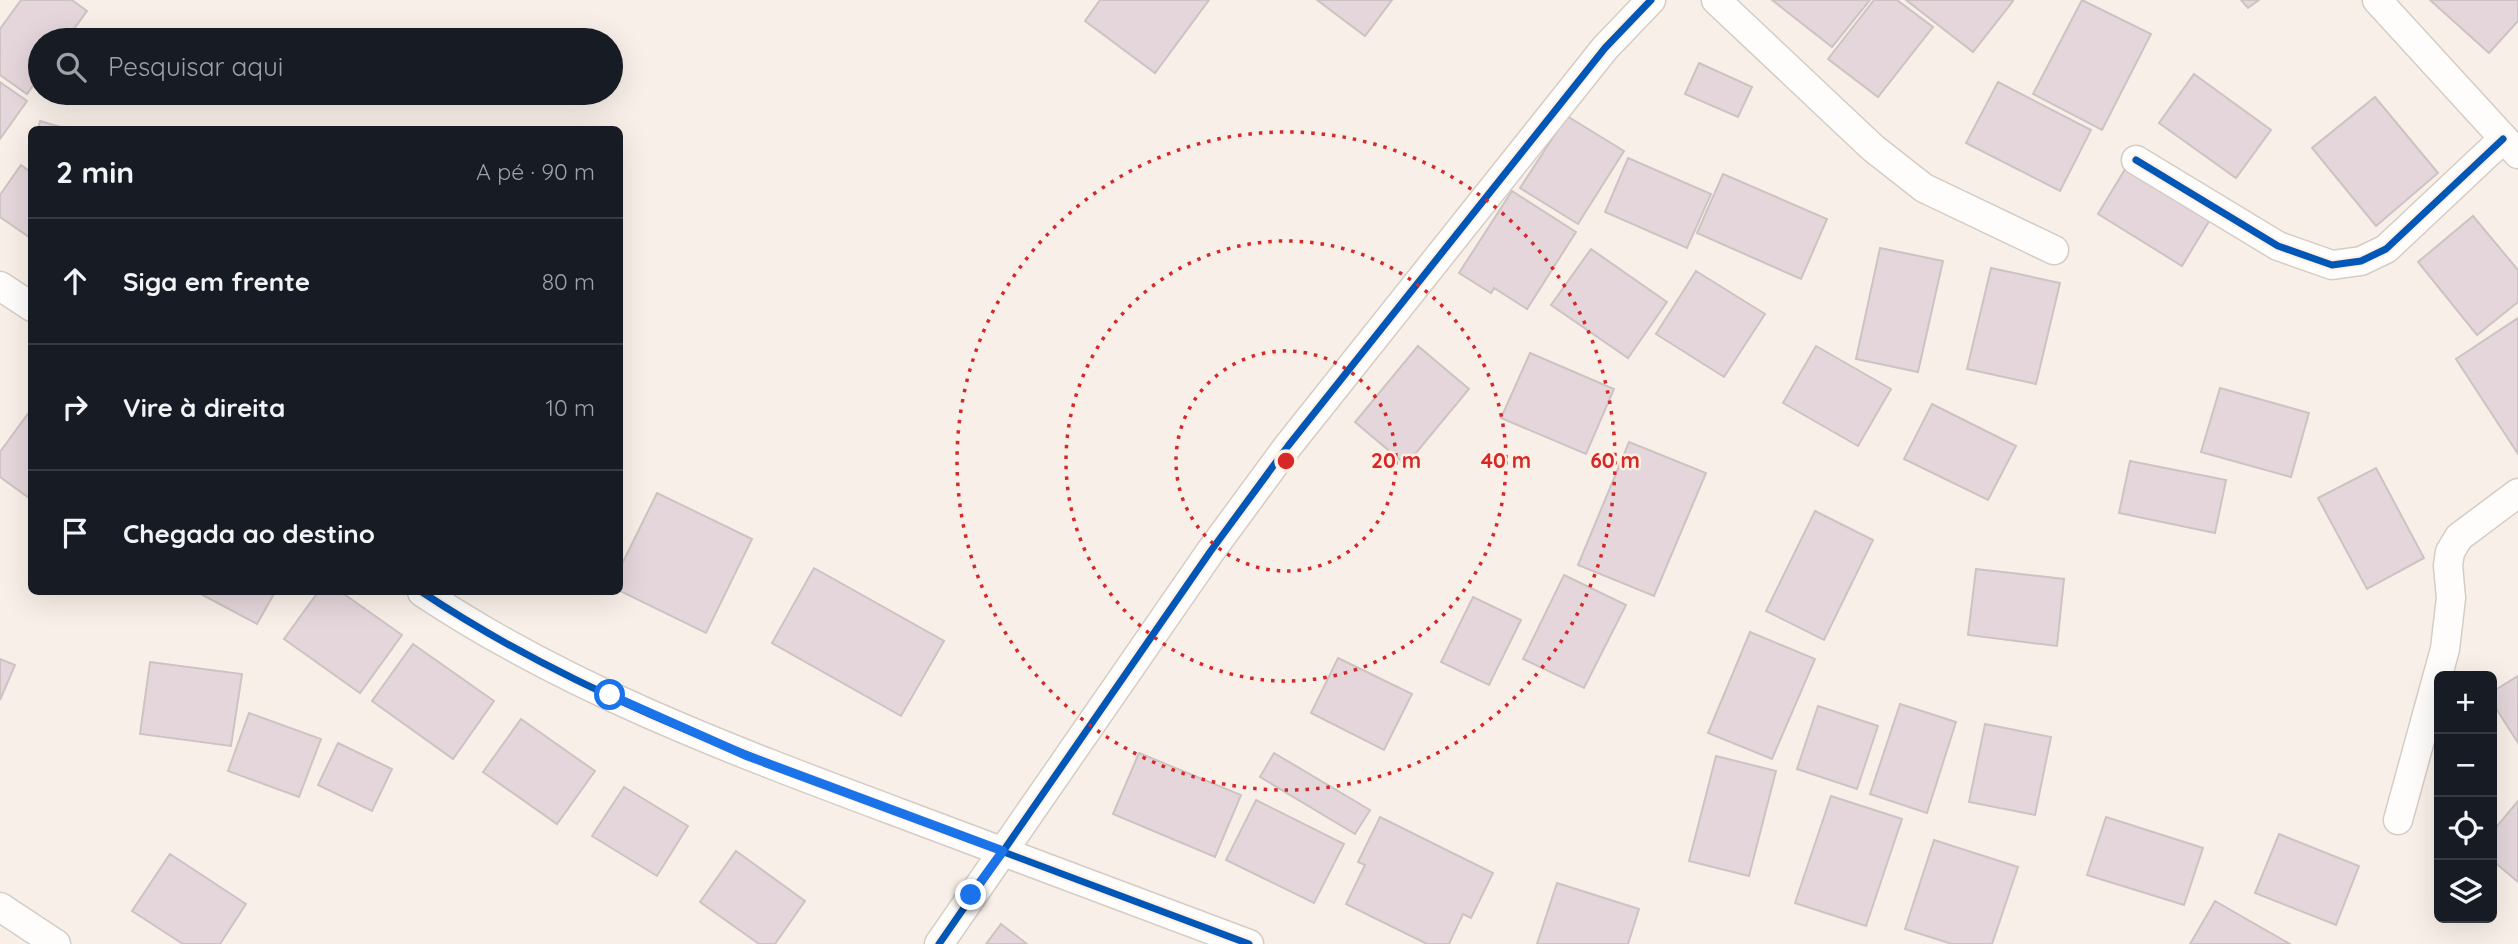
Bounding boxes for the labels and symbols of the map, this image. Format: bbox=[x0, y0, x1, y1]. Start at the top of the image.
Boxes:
text: 20 m bbox=[1371, 447, 1421, 473]
text: 40 m bbox=[1481, 447, 1531, 473]
text: 60 m bbox=[1590, 447, 1640, 473]
centre of rings bbox=[1274, 449, 1298, 473]
route start bbox=[594, 679, 625, 710]
route end bbox=[955, 879, 986, 910]

